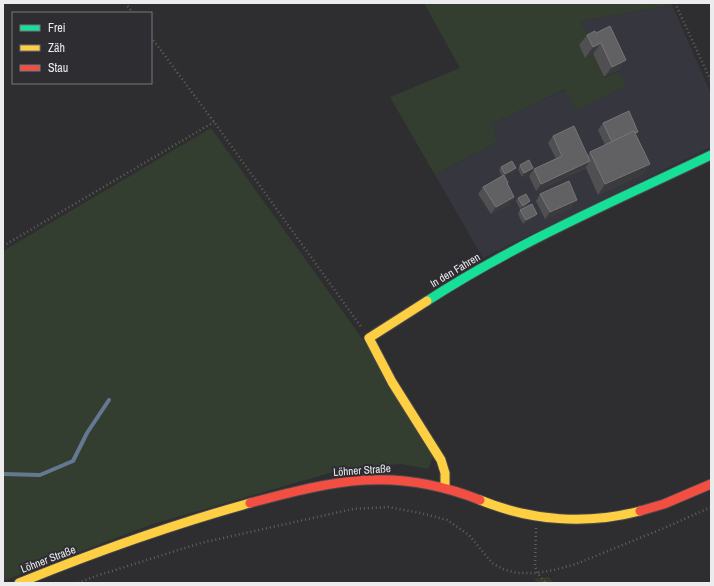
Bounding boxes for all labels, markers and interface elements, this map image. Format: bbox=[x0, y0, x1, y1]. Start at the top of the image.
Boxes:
legend bbox=[12, 12, 152, 84]
text: Frei bbox=[48, 20, 66, 36]
text: Zäh bbox=[48, 40, 65, 56]
text: Stau bbox=[48, 60, 68, 76]
street label: In den Fahren bbox=[428, 250, 482, 290]
street label: Löhner Straße bbox=[333, 461, 391, 479]
street label: Löhner Straße bbox=[19, 542, 77, 576]

